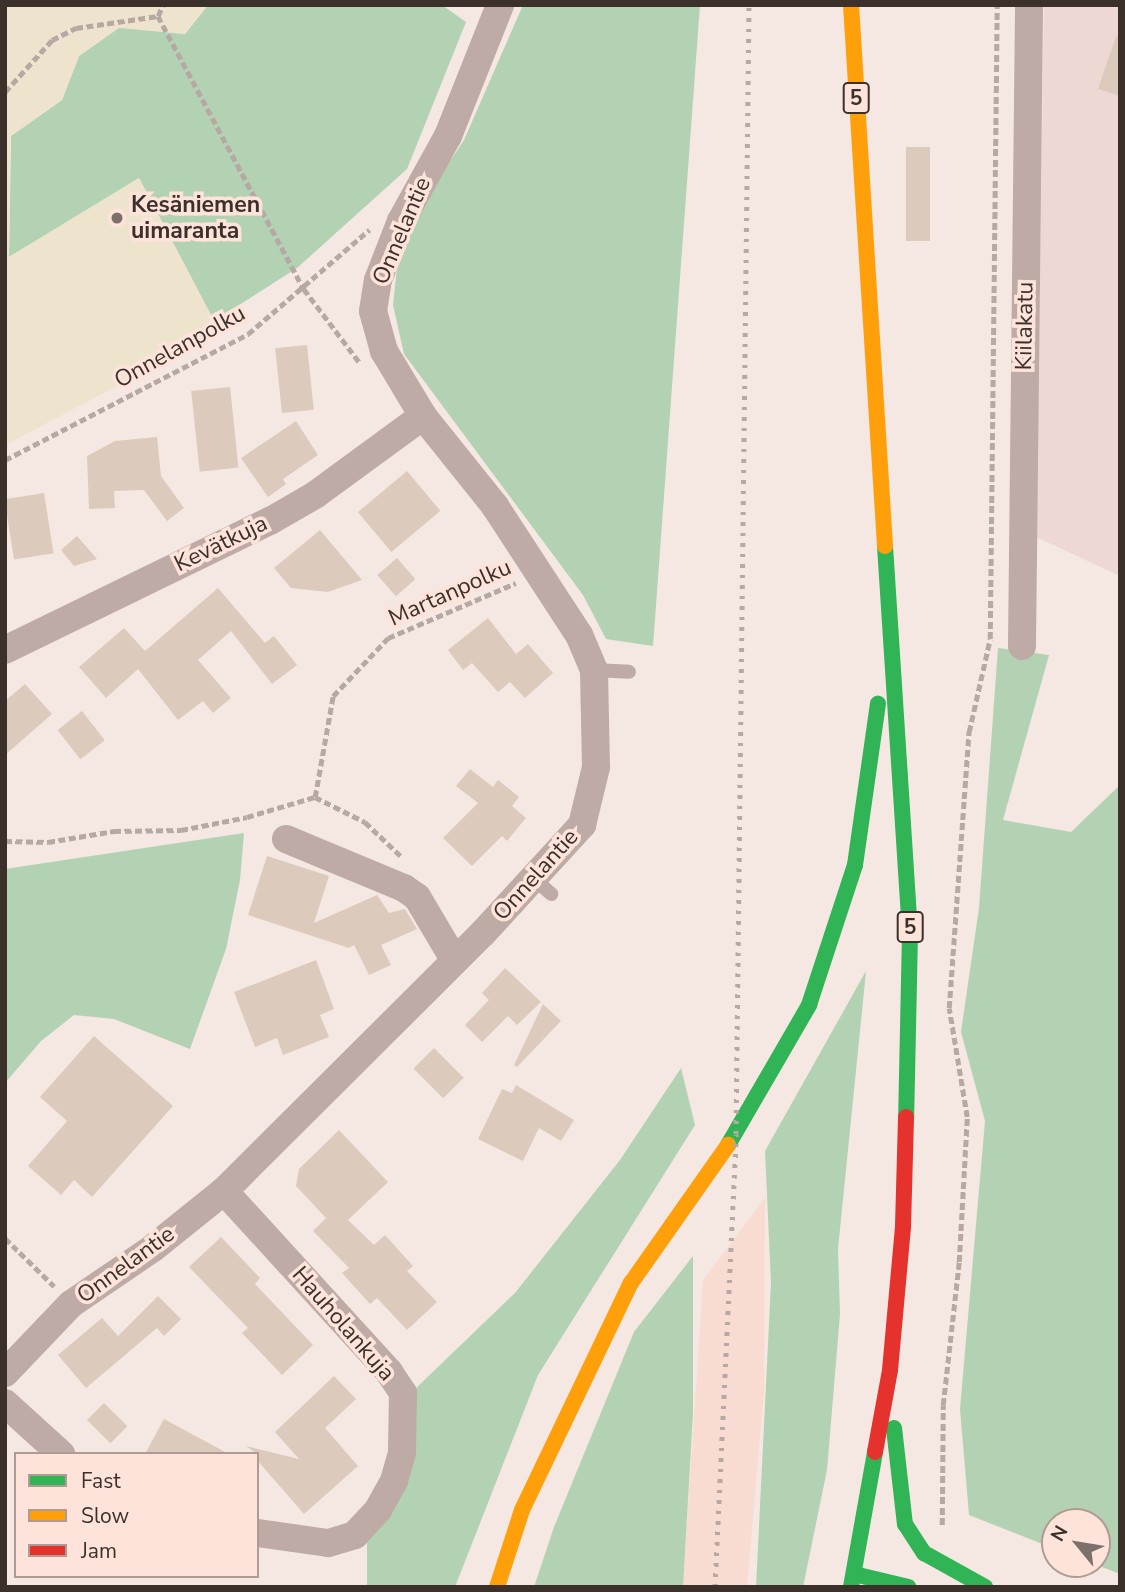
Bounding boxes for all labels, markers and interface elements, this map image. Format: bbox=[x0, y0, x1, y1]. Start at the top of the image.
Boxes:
road number: 5 bbox=[842, 80, 870, 116]
street label: Onnelantie bbox=[367, 173, 437, 289]
place label: Kesäniemen uimaranta bbox=[131, 191, 260, 245]
marker: Kesäniemen uimaranta bbox=[109, 210, 125, 226]
street label: Kiilakatu bbox=[1010, 281, 1040, 371]
street label: Onnelanpolku bbox=[110, 300, 250, 394]
street label: Kevätkuja bbox=[170, 510, 272, 578]
street label: Martanpolku bbox=[384, 554, 516, 632]
street label: Onnelantie bbox=[488, 824, 584, 926]
road number: 5 bbox=[896, 909, 924, 944]
street label: Onnelantie bbox=[72, 1220, 180, 1310]
street label: Hauholankuja bbox=[286, 1261, 400, 1387]
legend bbox=[14, 1452, 259, 1578]
text: Fast bbox=[81, 1467, 121, 1495]
text: Slow bbox=[81, 1502, 129, 1530]
north arrow bbox=[1041, 1508, 1111, 1578]
text: N bbox=[1045, 1521, 1074, 1546]
text: Jam bbox=[81, 1537, 117, 1565]

